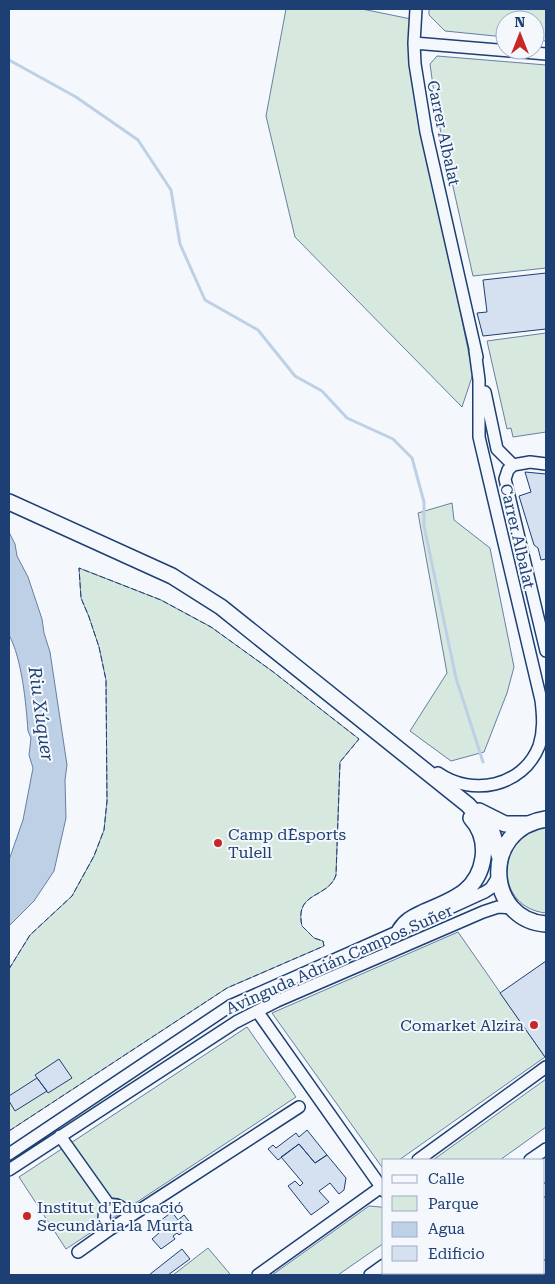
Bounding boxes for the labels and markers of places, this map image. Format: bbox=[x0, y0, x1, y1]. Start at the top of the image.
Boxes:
place label: Camp d´Esports Tulell bbox=[228, 825, 347, 862]
marker: Camp d´Esports Tulell bbox=[212, 837, 224, 849]
place label: Comarket Alzira bbox=[400, 1016, 524, 1035]
marker: Comarket Alzira bbox=[528, 1019, 540, 1031]
place label: Institut d'Educació Secundària la Murta bbox=[37, 1198, 193, 1235]
marker: Institut d'Educació Secundària la Murta bbox=[21, 1210, 33, 1222]

